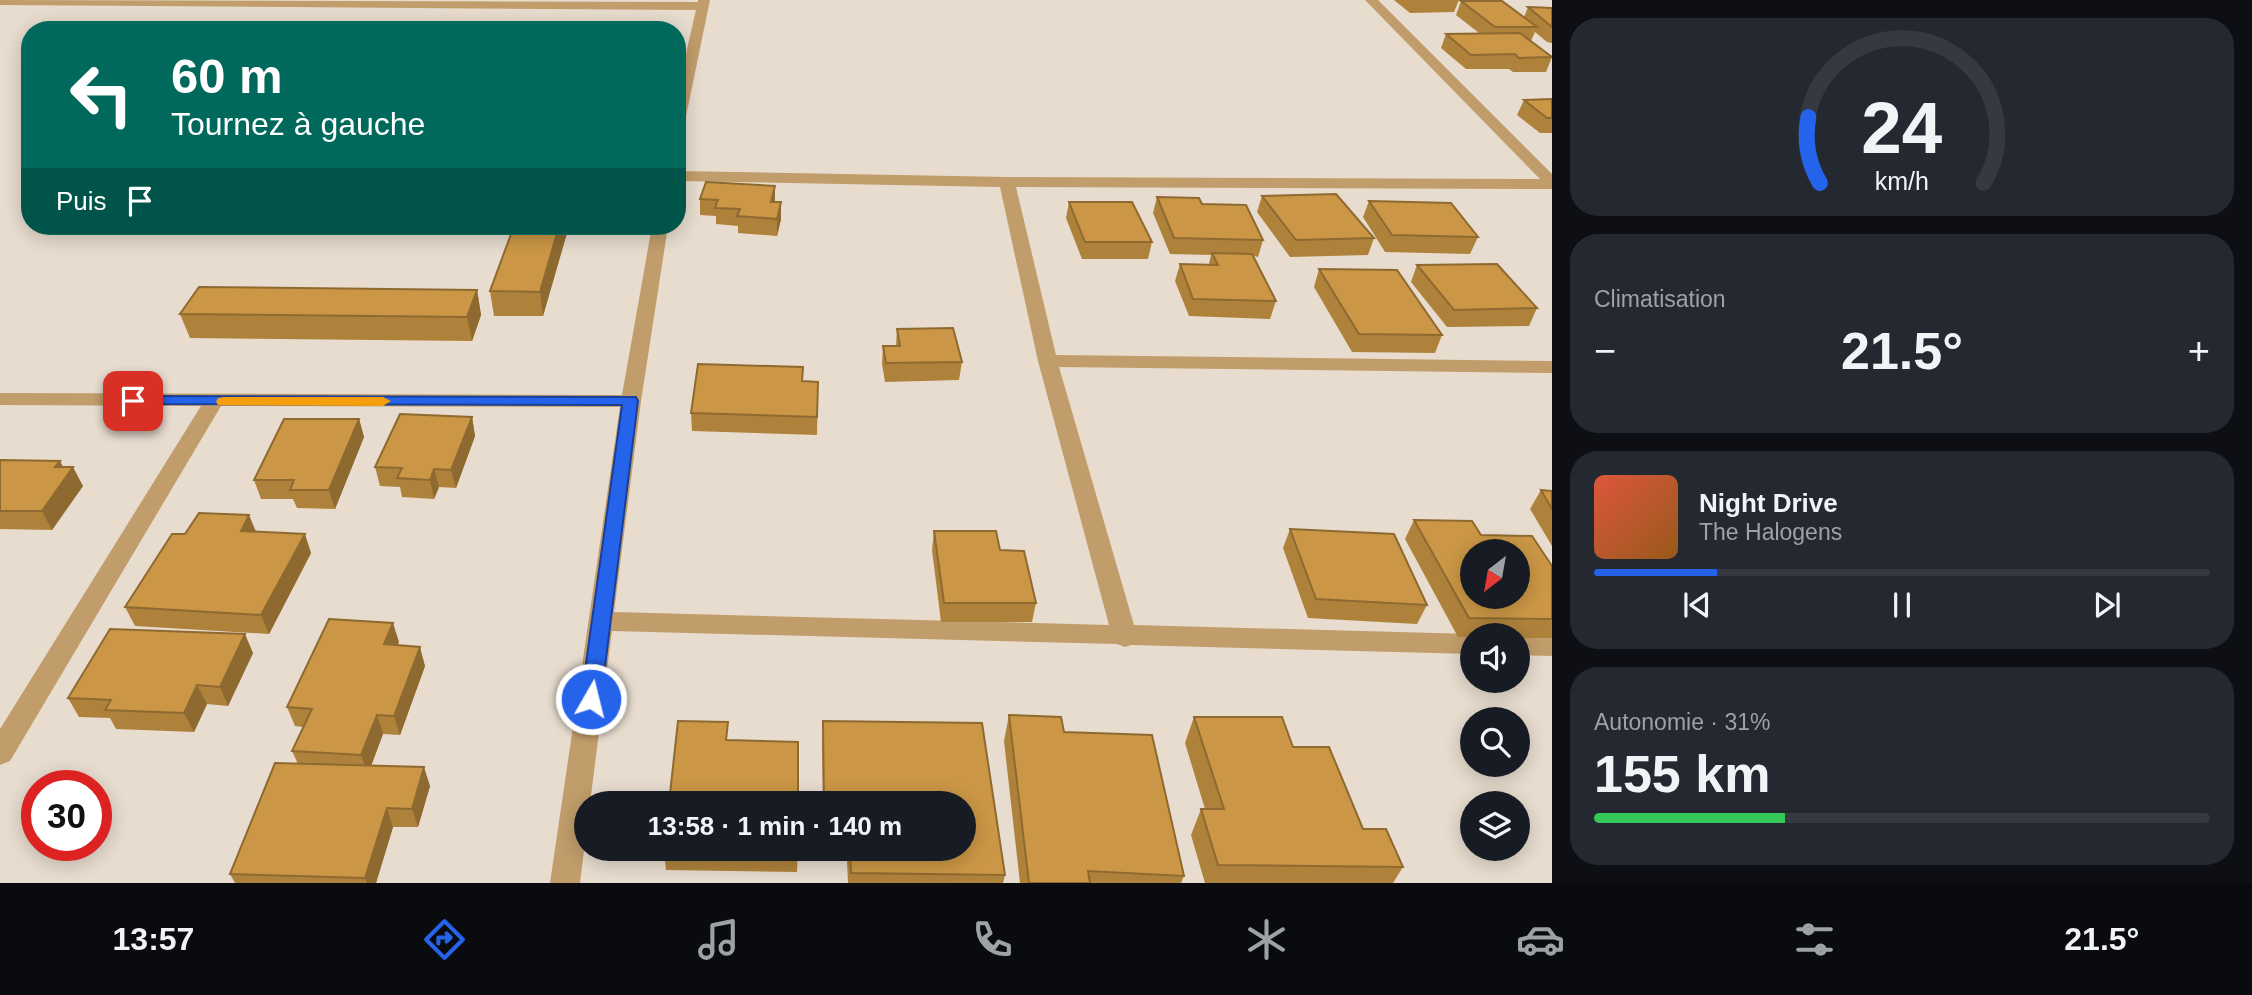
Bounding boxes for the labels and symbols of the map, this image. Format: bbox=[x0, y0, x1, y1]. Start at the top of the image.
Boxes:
pin bbox=[103, 371, 163, 431]
north arrow bbox=[1460, 539, 1530, 609]
position arrow bbox=[554, 662, 628, 736]
speed limit sign: 30 bbox=[21, 770, 112, 861]

